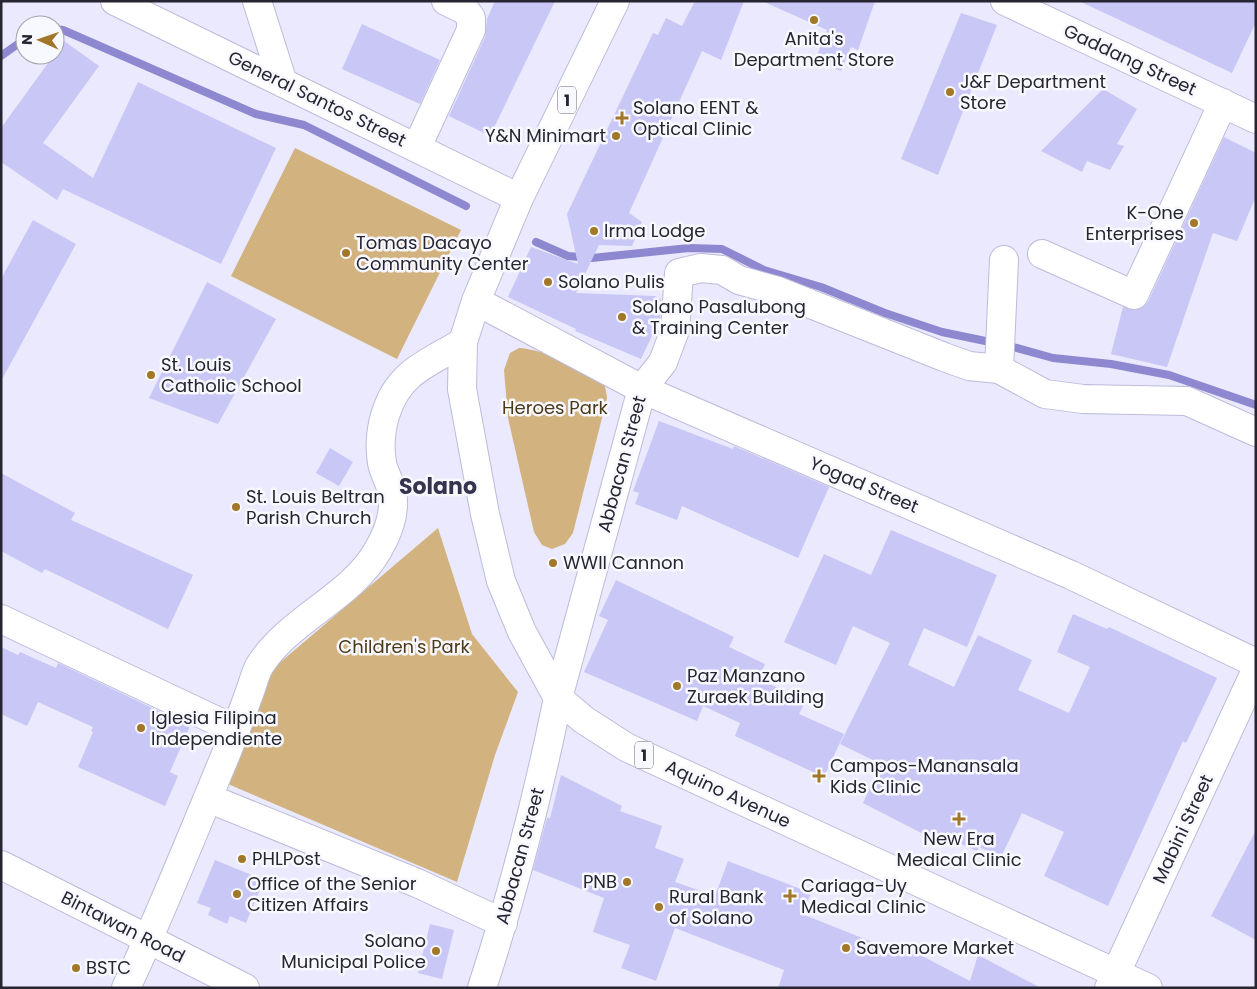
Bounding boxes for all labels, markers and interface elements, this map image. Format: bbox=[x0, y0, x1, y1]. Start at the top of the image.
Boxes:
marker: Anita's Department Store bbox=[808, 14, 820, 26]
north arrow bbox=[15, 15, 65, 65]
street label: Gaddang Street bbox=[1060, 18, 1201, 101]
place label: Anita's Department Store bbox=[734, 26, 894, 72]
text: N bbox=[17, 34, 37, 45]
street label: General Santos Street bbox=[224, 45, 410, 153]
place label: J&F Department Store bbox=[960, 69, 1106, 115]
road number: 1 bbox=[558, 86, 576, 114]
marker: J&F Department Store bbox=[944, 86, 956, 98]
place label: Solano EENT & Optical Clinic bbox=[633, 95, 759, 141]
marker: Solano EENT & Optical Clinic bbox=[615, 111, 629, 125]
place label: Y&N Minimart bbox=[485, 123, 606, 148]
marker: Y&N Minimart bbox=[610, 130, 622, 142]
place label: K-One Enterprises bbox=[1086, 200, 1184, 246]
marker: K-One Enterprises bbox=[1188, 217, 1200, 229]
place label: Irma Lodge bbox=[604, 218, 705, 243]
marker: Irma Lodge bbox=[588, 225, 600, 237]
place label: Tomas Dacayo Community Center bbox=[356, 230, 529, 276]
marker: Tomas Dacayo Community Center bbox=[340, 247, 352, 259]
place label: Solano Pulis bbox=[558, 269, 665, 294]
marker: Solano Pulis bbox=[542, 276, 554, 288]
place label: Solano Pasalubong & Training Center bbox=[632, 294, 806, 340]
marker: Solano Pasalubong & Training Center bbox=[616, 311, 628, 323]
place label: St. Louis Catholic School bbox=[161, 352, 302, 398]
marker: St. Louis Catholic School bbox=[145, 369, 157, 381]
street label: Abbacan Street bbox=[591, 393, 652, 535]
park label: Heroes Park bbox=[502, 395, 609, 420]
street label: Yogad Street bbox=[806, 450, 922, 519]
district label: Solano bbox=[399, 471, 477, 502]
place label: St. Louis Beltran Parish Church bbox=[246, 484, 385, 530]
marker: St. Louis Beltran Parish Church bbox=[230, 501, 242, 513]
place label: WWII Cannon bbox=[563, 550, 684, 575]
marker: WWII Cannon bbox=[547, 557, 559, 569]
park label: Children's Park bbox=[338, 634, 470, 659]
place label: Paz Manzano Zuraek Building bbox=[687, 663, 824, 709]
marker: Paz Manzano Zuraek Building bbox=[671, 680, 683, 692]
place label: Iglesia Filipina Independiente bbox=[151, 705, 282, 751]
marker: Iglesia Filipina Independiente bbox=[135, 722, 147, 734]
road number: 1 bbox=[635, 742, 653, 768]
place label: Campos-Manansala Kids Clinic bbox=[830, 753, 1019, 799]
street label: Aquino Avenue bbox=[661, 754, 795, 834]
marker: Campos-Manansala Kids Clinic bbox=[812, 769, 826, 783]
street label: Mabini Street bbox=[1146, 770, 1219, 887]
street label: Abbacan Street bbox=[489, 785, 550, 927]
marker: New Era Medical Clinic bbox=[952, 812, 966, 826]
place label: New Era Medical Clinic bbox=[896, 826, 1022, 872]
place label: PHLPost bbox=[252, 846, 321, 871]
marker: PHLPost bbox=[236, 853, 248, 865]
place label: PNB bbox=[583, 869, 617, 894]
place label: Office of the Senior Citizen Affairs bbox=[247, 871, 417, 917]
place label: Cariaga-Uy Medical Clinic bbox=[801, 873, 926, 919]
marker: PNB bbox=[621, 876, 633, 888]
place label: Rural Bank of Solano bbox=[669, 884, 764, 930]
street label: Bintawan Road bbox=[57, 885, 189, 969]
marker: Office of the Senior Citizen Affairs bbox=[231, 888, 243, 900]
marker: Cariaga-Uy Medical Clinic bbox=[783, 889, 797, 903]
marker: Rural Bank of Solano bbox=[653, 901, 665, 913]
place label: Solano Municipal Police bbox=[281, 928, 426, 974]
place label: Savemore Market bbox=[856, 935, 1014, 960]
marker: Savemore Market bbox=[840, 942, 852, 954]
marker: Solano Municipal Police bbox=[430, 945, 442, 957]
place label: BSTC bbox=[86, 955, 131, 980]
marker: BSTC bbox=[70, 962, 82, 974]

